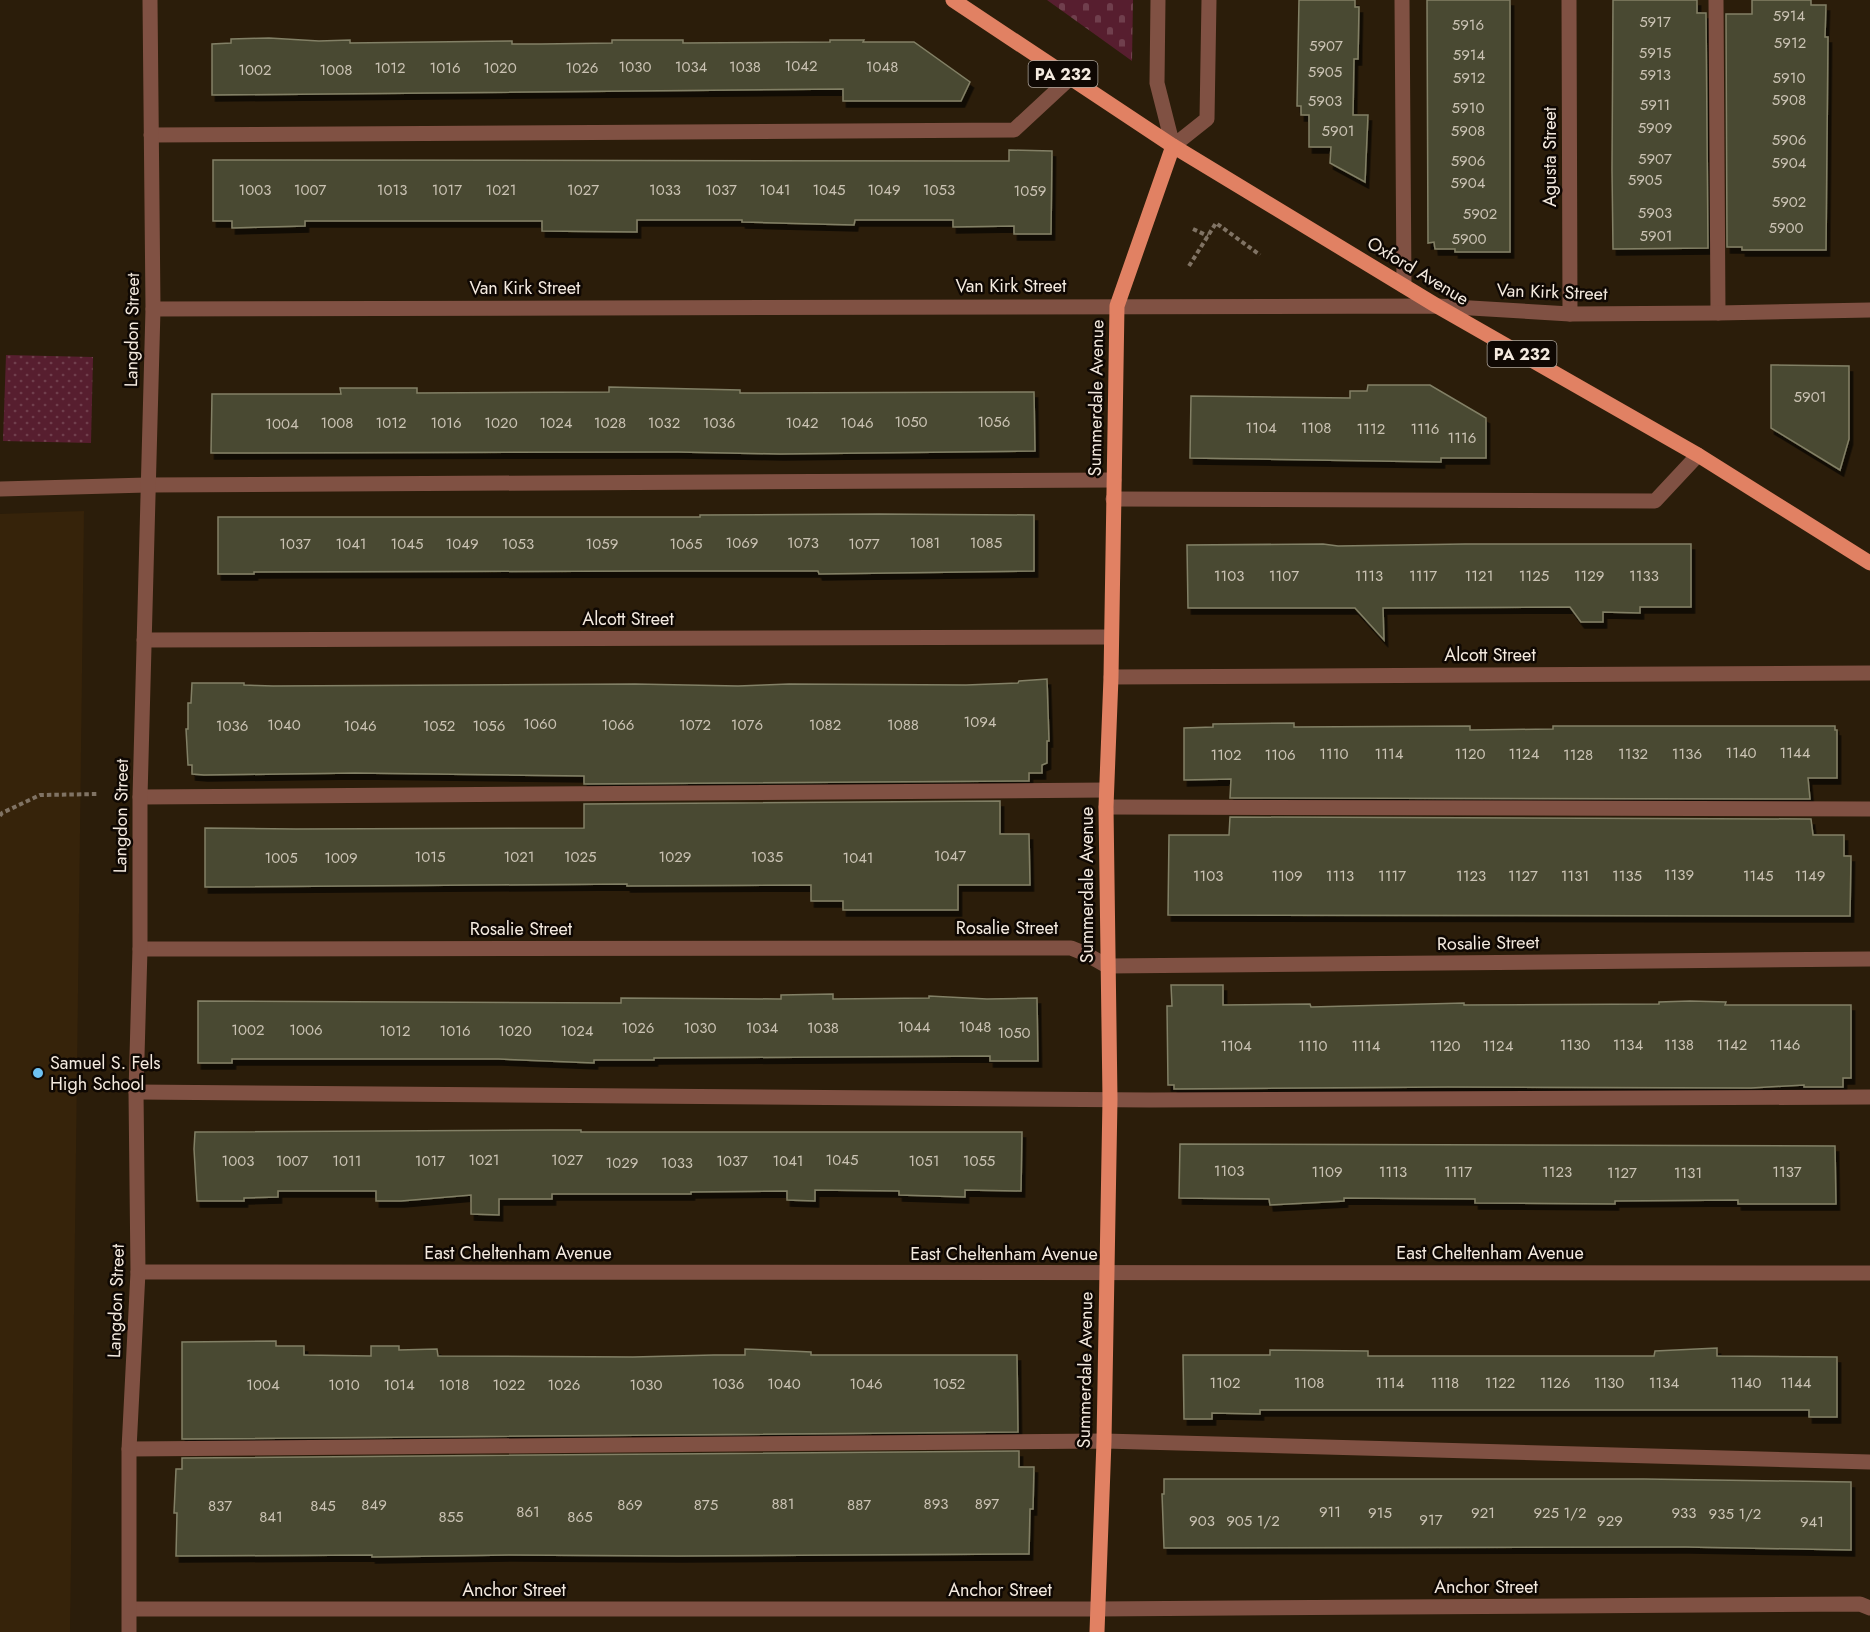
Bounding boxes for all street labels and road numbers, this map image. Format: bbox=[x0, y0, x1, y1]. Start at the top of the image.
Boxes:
road number: PA 232 bbox=[1028, 61, 1098, 87]
street label: Agusta Street bbox=[1537, 106, 1563, 207]
street label: Oxford Avenue bbox=[1362, 230, 1474, 312]
street label: Langdon Street bbox=[118, 272, 146, 387]
street label: Van Kirk Street bbox=[956, 273, 1067, 299]
street label: Van Kirk Street bbox=[470, 275, 581, 301]
street label: Van Kirk Street bbox=[1496, 277, 1609, 307]
street label: Summerdale Avenue bbox=[1082, 319, 1110, 477]
road number: PA 232 bbox=[1488, 341, 1556, 367]
street label: Alcott Street bbox=[582, 606, 674, 632]
street label: Alcott Street bbox=[1444, 642, 1536, 668]
street label: Langdon Street bbox=[107, 758, 135, 873]
street label: Summerdale Avenue bbox=[1074, 807, 1100, 963]
street label: Rosalie Street bbox=[956, 915, 1059, 941]
street label: Rosalie Street bbox=[470, 916, 573, 942]
street label: Rosalie Street bbox=[1437, 929, 1540, 957]
street label: East Cheltenham Avenue bbox=[424, 1240, 612, 1266]
street label: East Cheltenham Avenue bbox=[1396, 1240, 1584, 1266]
street label: East Cheltenham Avenue bbox=[910, 1241, 1098, 1267]
street label: Langdon Street bbox=[101, 1243, 131, 1359]
street label: Summerdale Avenue bbox=[1071, 1291, 1099, 1449]
street label: Anchor Street bbox=[1434, 1574, 1539, 1600]
street label: Anchor Street bbox=[462, 1577, 567, 1603]
street label: Anchor Street bbox=[948, 1577, 1053, 1603]

